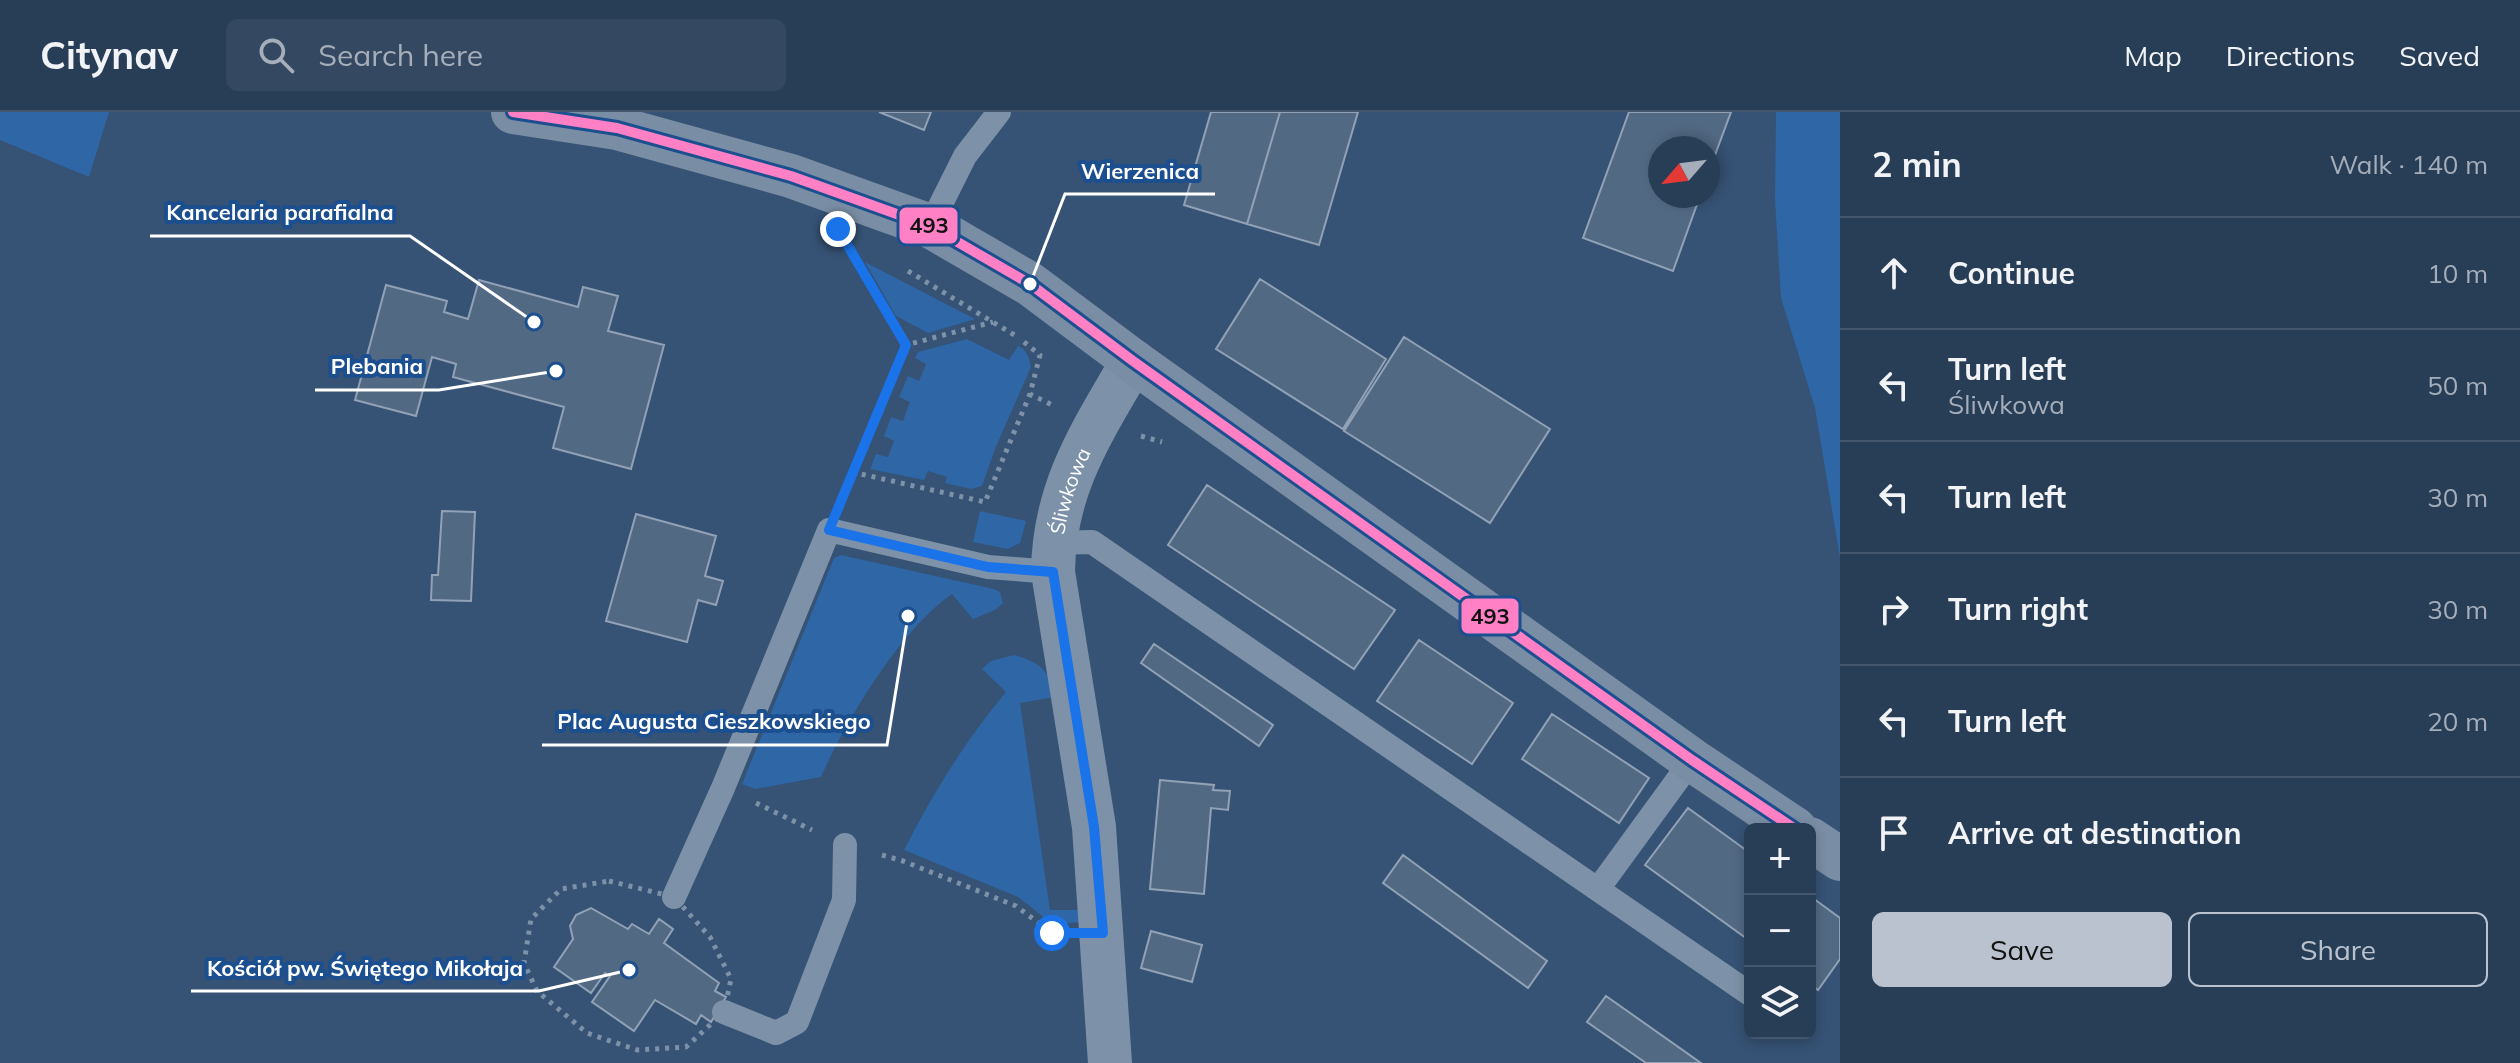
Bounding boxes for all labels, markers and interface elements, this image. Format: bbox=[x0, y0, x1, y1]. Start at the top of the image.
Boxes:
search box bbox=[226, 19, 786, 91]
text: Citynav bbox=[40, 31, 178, 79]
icon: search bbox=[254, 33, 298, 77]
text: Search here bbox=[318, 36, 483, 74]
text: Map bbox=[2124, 38, 2182, 73]
text: Directions bbox=[2226, 38, 2355, 73]
text: Saved bbox=[2399, 38, 2480, 73]
north arrow bbox=[1648, 136, 1720, 208]
text: 2 min bbox=[1872, 143, 1962, 186]
callout: Wierzenica bbox=[1065, 148, 1215, 194]
text: Walk · 140 m bbox=[2329, 148, 2488, 181]
text: Wierzenica bbox=[1081, 157, 1199, 185]
callout: Kancelaria parafialna bbox=[150, 190, 410, 236]
text: Kancelaria parafialna bbox=[166, 198, 394, 226]
line badge: 493 bbox=[898, 206, 959, 245]
route end bbox=[820, 211, 856, 247]
text: 493 bbox=[909, 211, 949, 239]
icon: ahead bbox=[1872, 251, 1916, 295]
text: Continue bbox=[1948, 254, 2075, 292]
text: 10 m bbox=[2427, 257, 2488, 290]
callout: Plebania bbox=[315, 344, 439, 390]
text: Turn left bbox=[1948, 350, 2066, 388]
text: Plebania bbox=[331, 352, 423, 380]
icon: left bbox=[1872, 363, 1916, 407]
text: 50 m bbox=[2427, 369, 2488, 402]
text: Śliwkowa bbox=[1948, 388, 2065, 421]
street label: Śliwkowa bbox=[1044, 443, 1095, 536]
icon: left bbox=[1872, 475, 1916, 519]
text: Turn left bbox=[1948, 478, 2066, 516]
text: 30 m bbox=[2427, 481, 2488, 514]
icon: right bbox=[1872, 587, 1916, 631]
text: Turn right bbox=[1948, 590, 2088, 628]
text: 30 m bbox=[2427, 593, 2488, 626]
line badge: 493 bbox=[1460, 597, 1520, 635]
text: 493 bbox=[1470, 602, 1510, 630]
callout: Plac Augusta Cieszkowskiego bbox=[542, 699, 887, 745]
icon: left bbox=[1872, 699, 1916, 743]
text: Turn left bbox=[1948, 702, 2066, 740]
text: 20 m bbox=[2427, 705, 2488, 738]
text: Plac Augusta Cieszkowskiego bbox=[557, 707, 871, 735]
icon: arrive bbox=[1872, 811, 1916, 855]
text: Arrive at destination bbox=[1948, 814, 2242, 852]
map controls bbox=[1744, 823, 1816, 1039]
button: + bbox=[1744, 823, 1816, 895]
button: − bbox=[1744, 895, 1816, 967]
button: Save bbox=[1872, 912, 2172, 987]
button: Share bbox=[2188, 912, 2488, 987]
route start bbox=[1034, 915, 1070, 951]
callout: Kościół pw. Świętego Mikołaja bbox=[191, 945, 539, 991]
text: Kościół pw. Świętego Mikołaja bbox=[207, 954, 523, 982]
button: layers bbox=[1744, 967, 1816, 1039]

